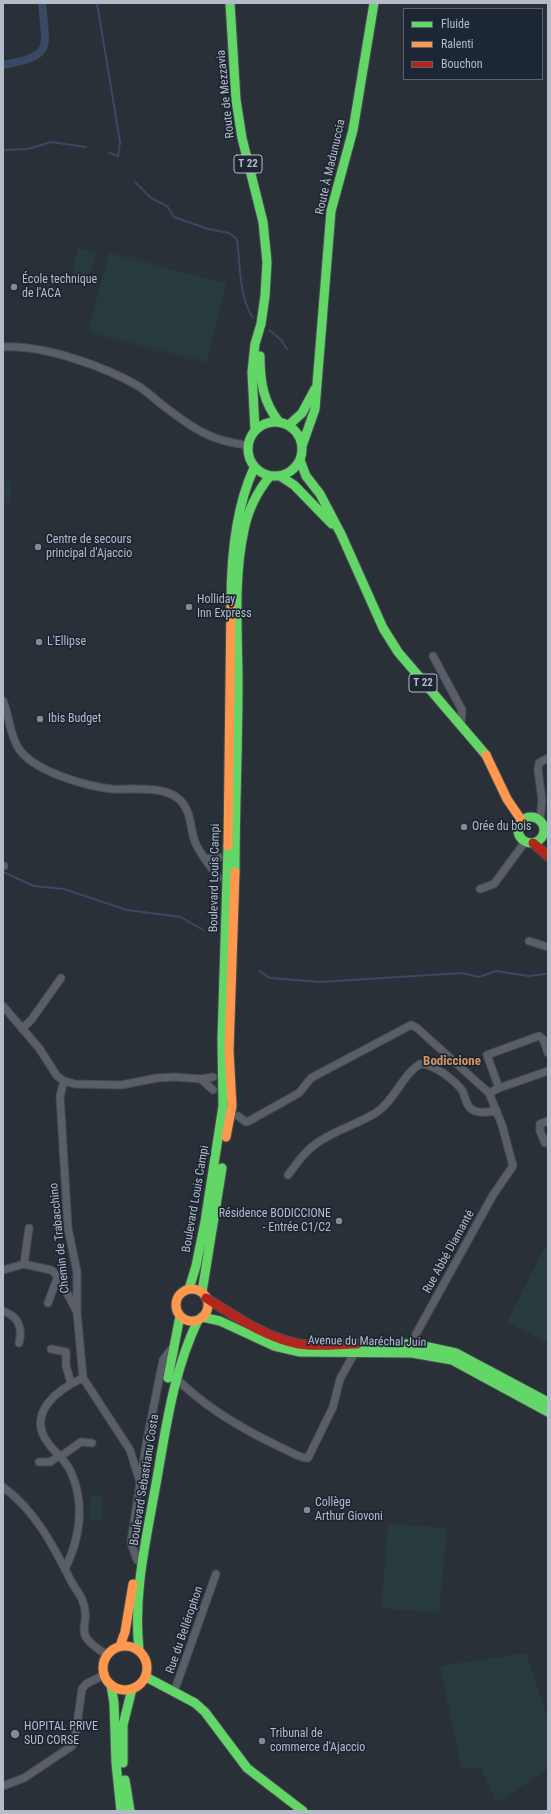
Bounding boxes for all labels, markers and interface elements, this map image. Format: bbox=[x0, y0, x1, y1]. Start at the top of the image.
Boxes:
legend bbox=[403, 8, 543, 80]
text: Fluide bbox=[441, 17, 470, 31]
text: Ralenti bbox=[441, 37, 474, 51]
street label: Route de Mezzavia bbox=[214, 49, 238, 139]
text: Bouchon bbox=[441, 57, 483, 71]
street label: Route À Madunuccia bbox=[313, 118, 349, 216]
road number: T 22 bbox=[234, 155, 262, 173]
place label: École technique de l'ACA bbox=[22, 273, 97, 301]
marker: École technique de l'ACA bbox=[9, 282, 19, 292]
place label: Centre de secours principal d'Ajaccio bbox=[46, 533, 132, 561]
marker: Centre de secours principal d'Ajaccio bbox=[33, 542, 43, 552]
place label: Holliday Inn Express bbox=[197, 593, 252, 621]
marker: Holliday Inn Express bbox=[184, 602, 194, 612]
place label: L'Ellipse bbox=[47, 635, 86, 649]
marker: L'Ellipse bbox=[34, 637, 44, 647]
road number: T 22 bbox=[409, 674, 437, 692]
place label: Ibis Budget bbox=[48, 712, 101, 726]
marker: Ibis Budget bbox=[35, 714, 45, 724]
place label: Orée du bois bbox=[472, 820, 531, 834]
marker: Orée du bois bbox=[459, 822, 469, 832]
street label: Boulevard Louis Campi bbox=[207, 824, 223, 932]
district label: Bodiccione bbox=[423, 1054, 481, 1070]
street label: Boulevard Louis Campi bbox=[179, 1144, 213, 1254]
street label: Chemin de Trabacchino bbox=[47, 1182, 73, 1294]
place label: Résidence BODICCIONE - Entrée C1/C2 bbox=[219, 1207, 331, 1235]
street label: Rue Abbé Diamanté bbox=[420, 1208, 478, 1296]
marker: Résidence BODICCIONE - Entrée C1/C2 bbox=[334, 1216, 344, 1226]
street label: Avenue du Maréchal Juin bbox=[308, 1334, 426, 1350]
street label: Boulevard Sebastianu Costa bbox=[128, 1413, 162, 1547]
place label: Collège Arthur Giovoni bbox=[315, 1496, 383, 1524]
marker: Collège Arthur Giovoni bbox=[302, 1505, 312, 1515]
street label: Rue du Bellérophon bbox=[163, 1584, 207, 1676]
place label: HOPITAL PRIVE SUD CORSE bbox=[24, 1720, 98, 1748]
place label: Tribunal de commerce d'Ajaccio bbox=[270, 1727, 365, 1755]
marker: HOPITAL PRIVE SUD CORSE bbox=[9, 1728, 21, 1740]
marker: Tribunal de commerce d'Ajaccio bbox=[257, 1736, 267, 1746]

